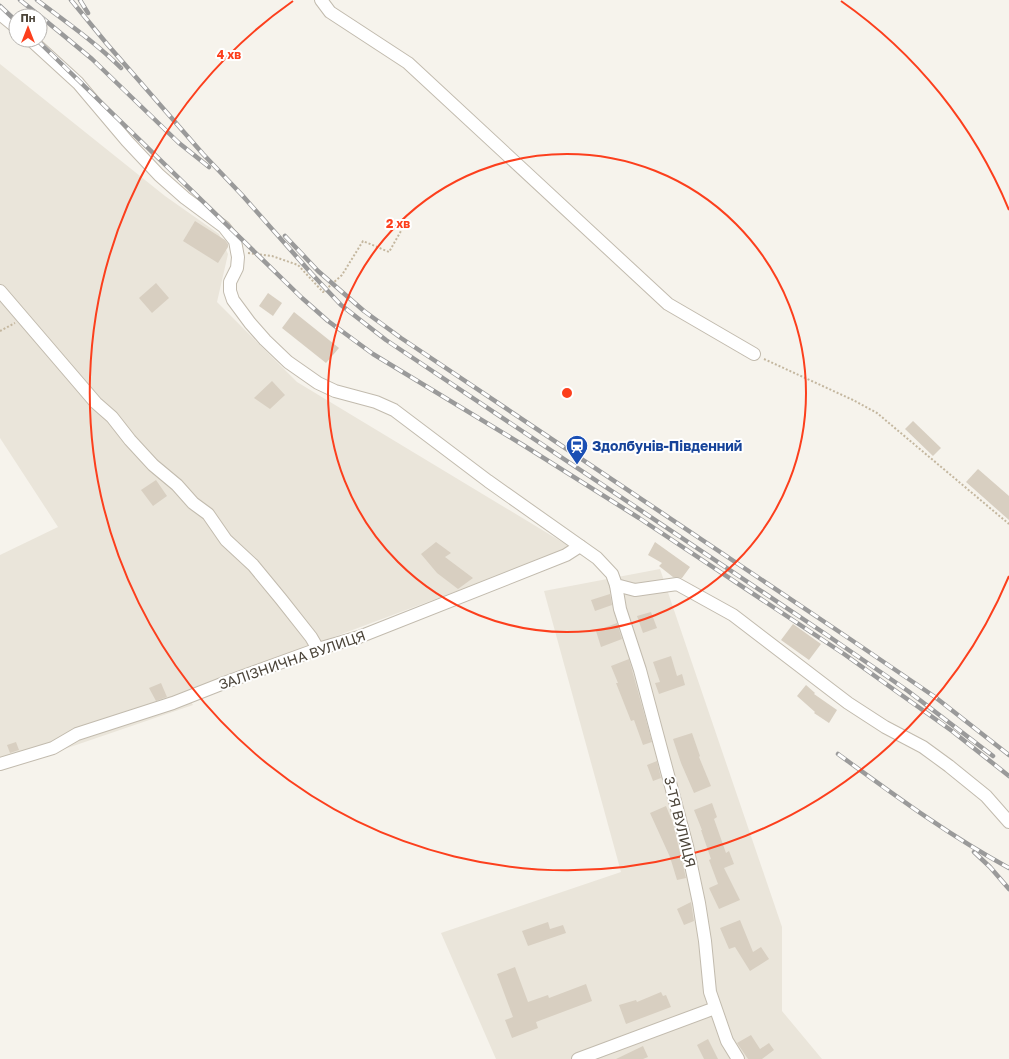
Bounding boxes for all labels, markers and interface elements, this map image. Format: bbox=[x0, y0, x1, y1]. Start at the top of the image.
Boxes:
north arrow bbox=[8, 8, 48, 48]
text: Пн bbox=[21, 11, 36, 24]
text: 4 хв bbox=[217, 47, 241, 62]
text: 2 хв bbox=[386, 216, 410, 231]
centre of rings bbox=[560, 386, 574, 400]
station icon: Здолбунів-Південний bbox=[564, 433, 590, 466]
place label: Здолбунів-Південний bbox=[592, 437, 742, 454]
street label: ЗАЛІЗНИЧНА ВУЛИЦЯ bbox=[216, 626, 368, 693]
street label: 3-ТЯ ВУЛИЦЯ bbox=[661, 775, 700, 869]

